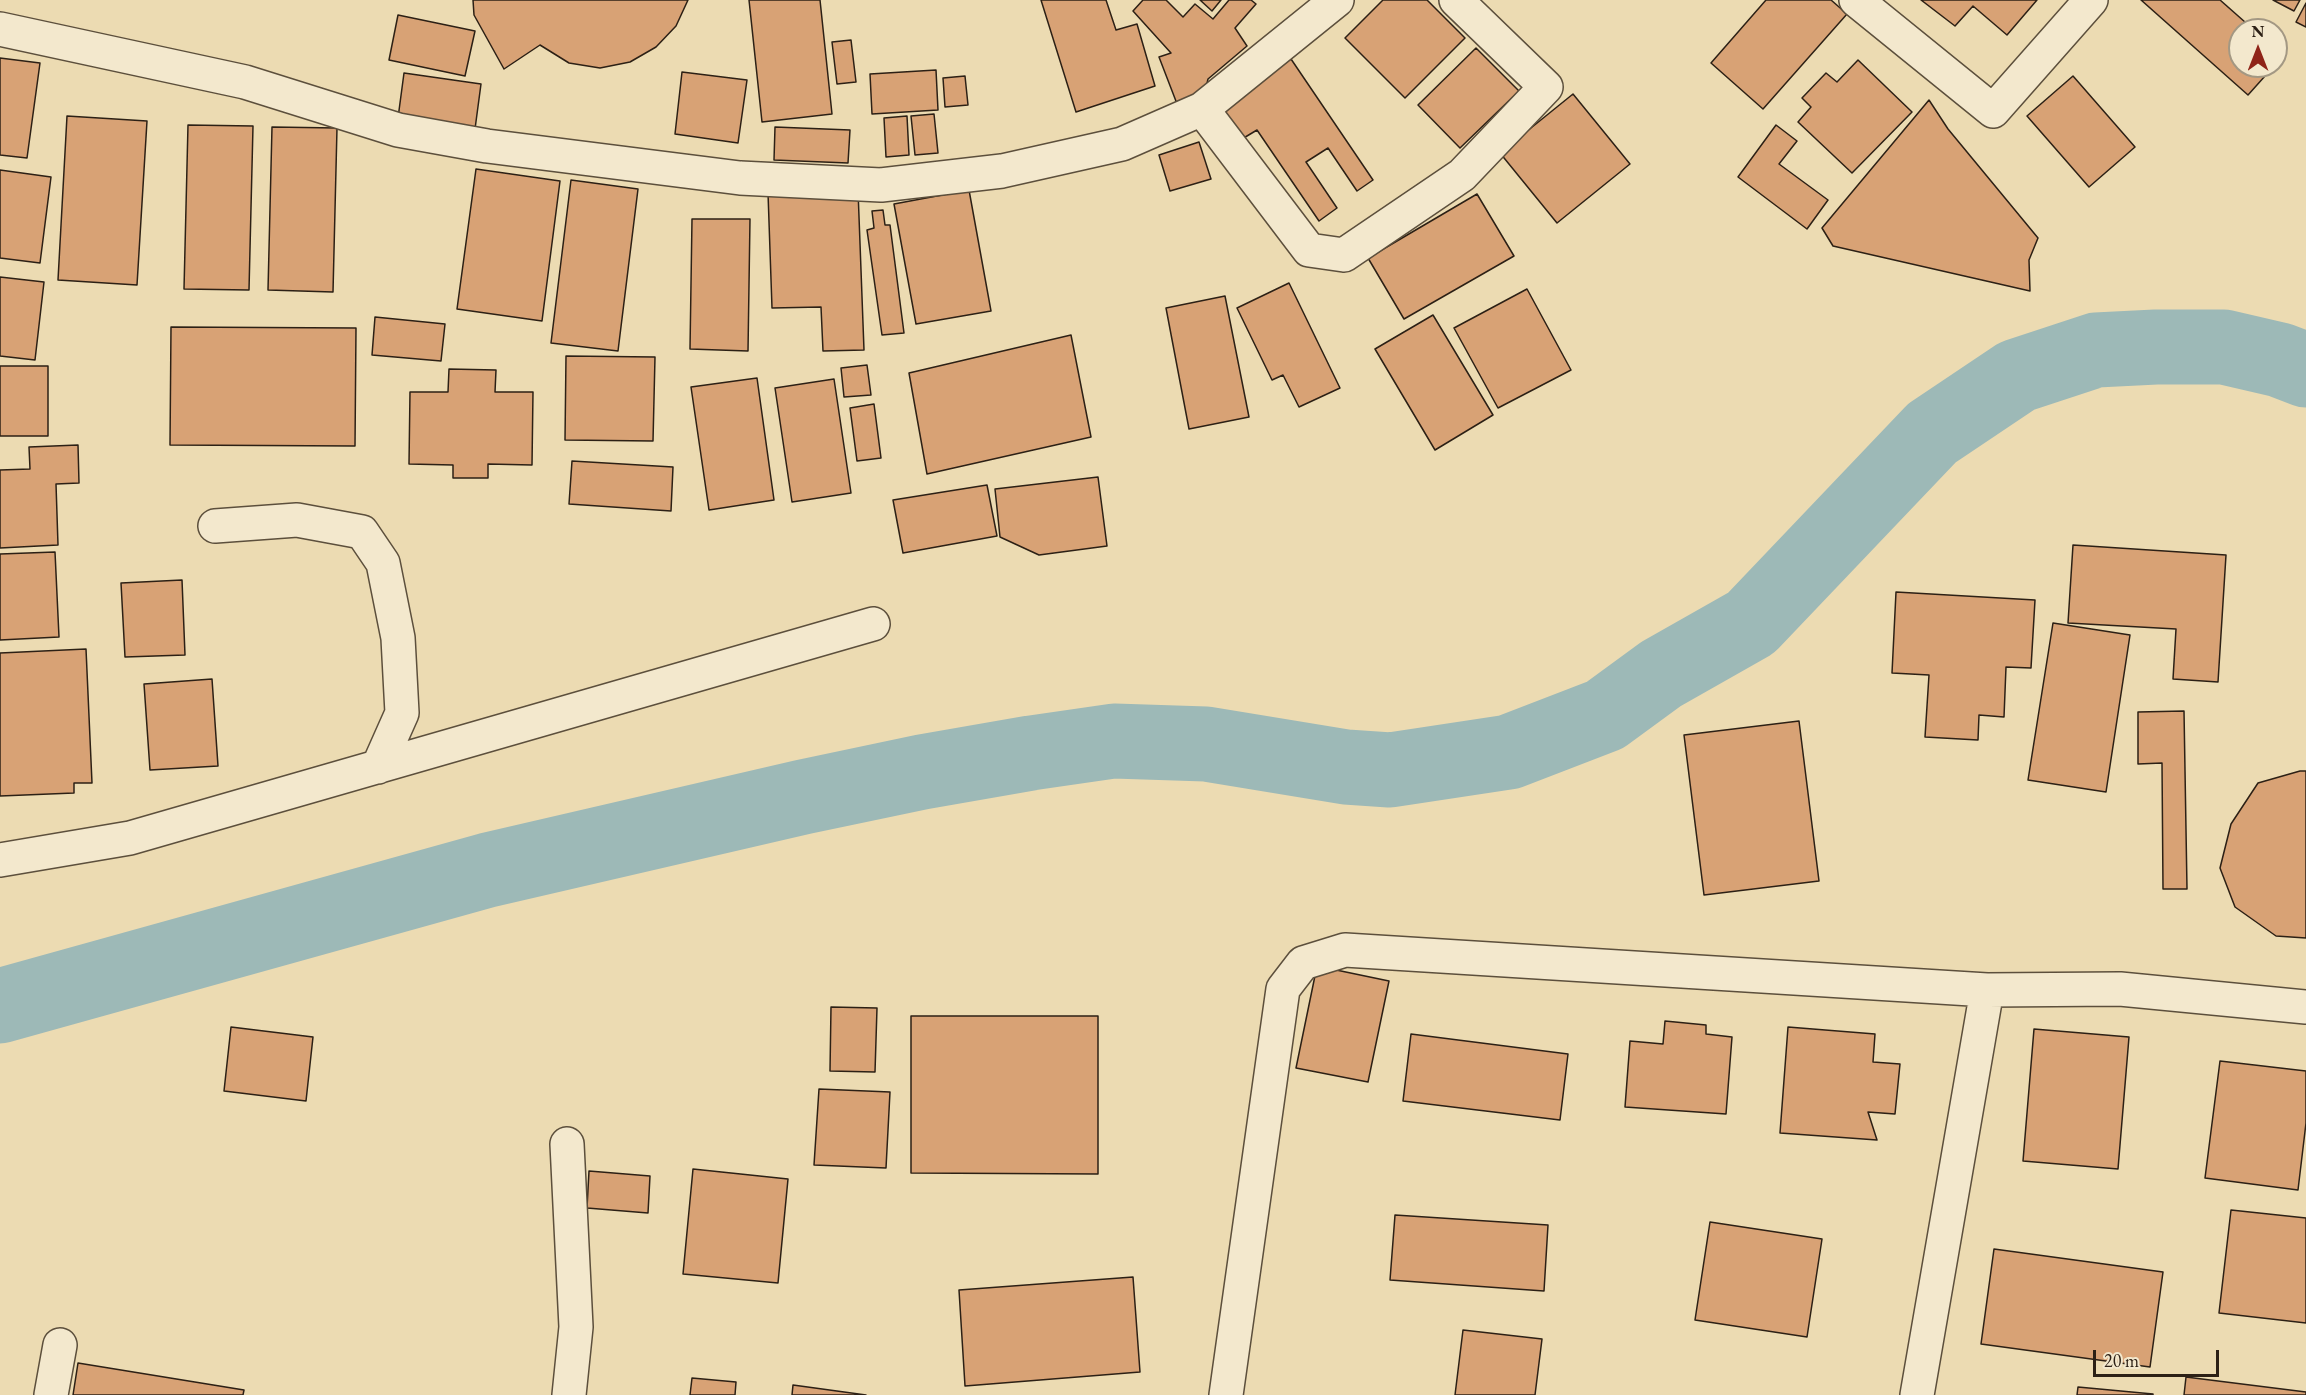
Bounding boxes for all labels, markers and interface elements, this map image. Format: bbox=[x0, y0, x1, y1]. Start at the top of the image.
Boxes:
north arrow bbox=[2228, 18, 2288, 78]
text: N bbox=[2252, 21, 2264, 42]
scale bar bbox=[2096, 1338, 2222, 1376]
text: 20 m bbox=[2104, 1349, 2139, 1372]

